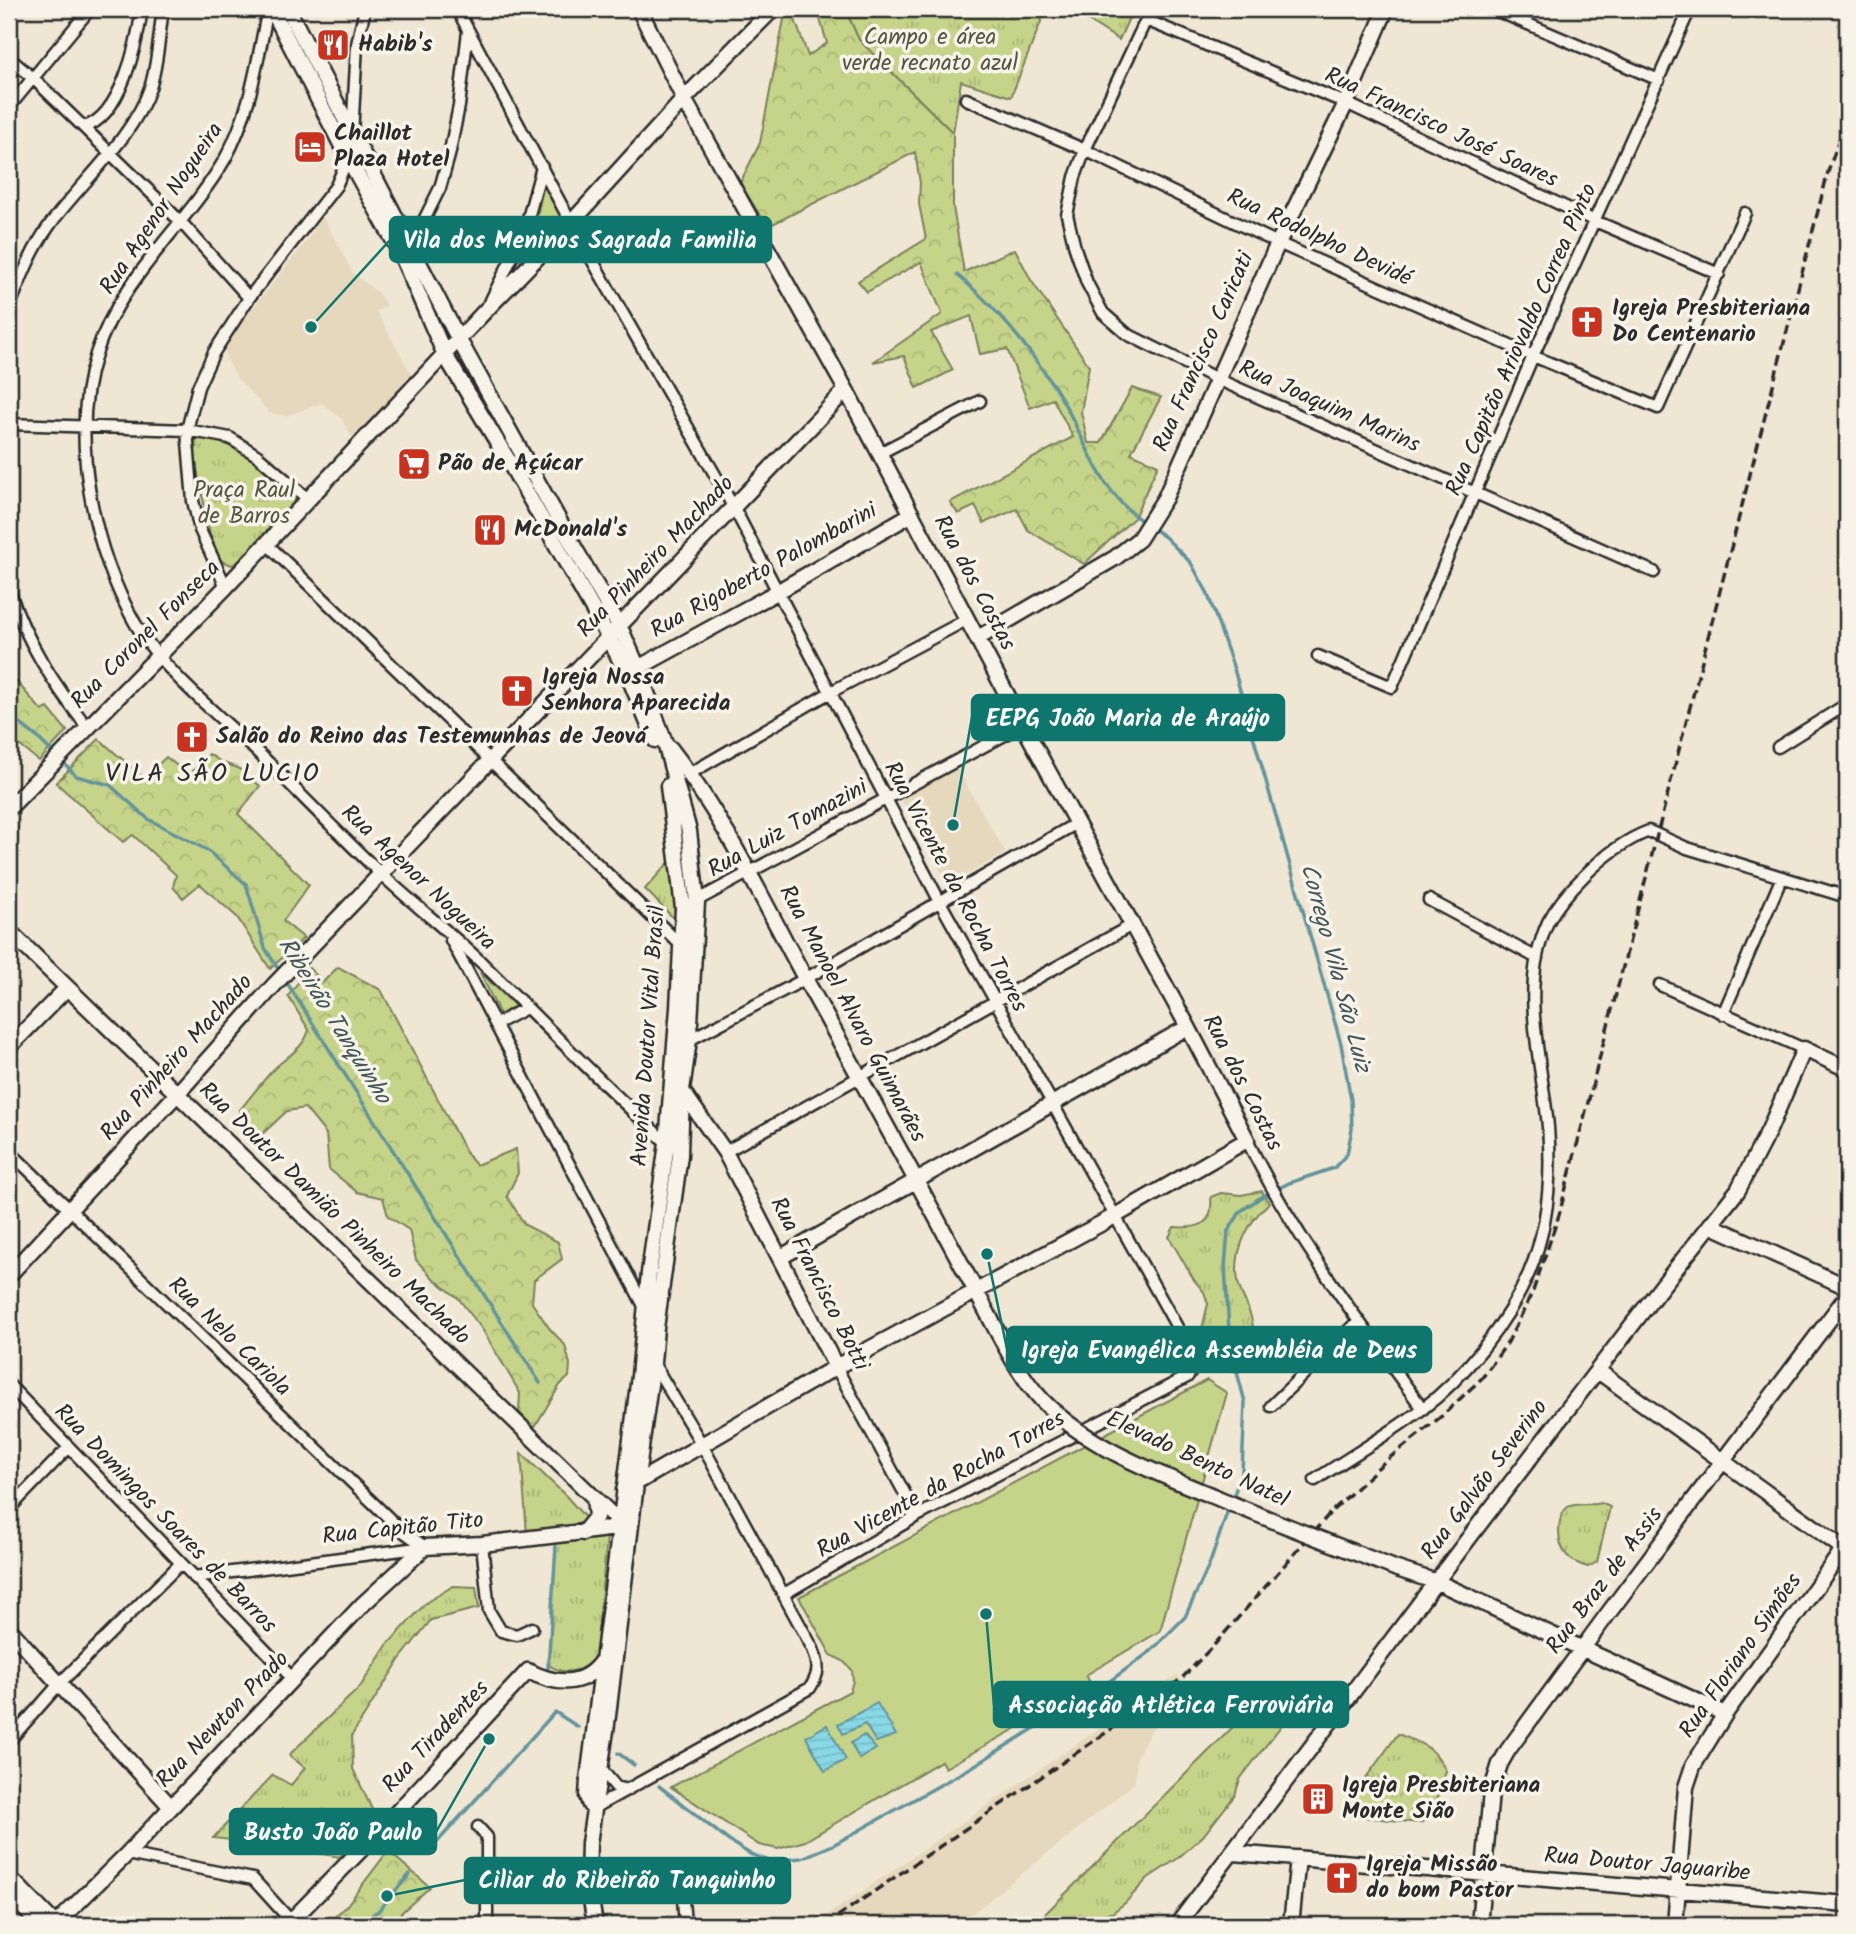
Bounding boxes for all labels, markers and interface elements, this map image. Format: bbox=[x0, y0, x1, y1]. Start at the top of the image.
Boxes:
park label: Campo e área verde recnato azul bbox=[842, 20, 1018, 82]
restaurant icon: Habib's bbox=[314, 26, 352, 64]
place label: Habib's bbox=[358, 27, 433, 63]
street label: Rua Francisco José Soares bbox=[1318, 58, 1564, 198]
street label: Rua Agenor Nogueira bbox=[91, 115, 233, 303]
place label: Chaillot Plaza Hotel bbox=[334, 116, 450, 178]
hotel icon: Chaillot Plaza Hotel bbox=[291, 128, 329, 166]
street label: Rua Capitão Ariovaldo Correa Pinto bbox=[1437, 178, 1607, 502]
street label: Rua Rodolpho Devidé bbox=[1220, 179, 1418, 297]
callout: Vila dos Meninos Sagrada Familia bbox=[390, 217, 771, 262]
text: Vila dos Meninos Sagrada Familia bbox=[403, 222, 757, 261]
street label: Rua Francisco Caricati bbox=[1144, 245, 1265, 458]
place label: Igreja Presbiteriana Do Centenario bbox=[1612, 291, 1811, 353]
church icon: Igreja Presbiteriana Do Centenario bbox=[1568, 303, 1606, 341]
street label: Rua Joaquim Marins bbox=[1232, 351, 1426, 463]
supermarket icon: Pão de Açúcar bbox=[395, 445, 433, 483]
place label: Pão de Açúcar bbox=[438, 446, 584, 482]
street label: Rua Pinheiro Machado bbox=[569, 467, 743, 647]
park label: Praça Raul de Barros bbox=[193, 473, 295, 535]
street label: Rua Rigoberto Palombarini bbox=[644, 493, 885, 648]
street label: Rua dos Costas bbox=[923, 509, 1025, 657]
restaurant icon: McDonald's bbox=[471, 511, 509, 549]
place label: McDonald's bbox=[514, 512, 627, 548]
street label: Rua Coronel Fonseca bbox=[63, 552, 229, 718]
place label: Igreja Nossa Senhora Aparecida bbox=[542, 660, 731, 722]
church icon: Igreja Nossa Senhora Aparecida bbox=[498, 672, 536, 710]
callout: EEPG João Maria de Araújo bbox=[972, 695, 1284, 740]
text: EEPG João Maria de Araújo bbox=[986, 700, 1270, 739]
church icon: Salão do Reino das Testemunhas de Jeová bbox=[173, 718, 211, 756]
place label: Salão do Reino das Testemunhas de Jeová bbox=[216, 719, 650, 755]
district label: VILA SÃO LUCIO bbox=[105, 753, 321, 795]
street label: Rua Vicente da Rocha Torres bbox=[873, 755, 1037, 1019]
street label: Rua Luiz Tomazini bbox=[701, 769, 876, 888]
street label: Rua Agenor Nogueira bbox=[332, 796, 504, 960]
water label: Corrego Vila São Luiz bbox=[1288, 859, 1382, 1079]
street label: Rua Manoel Alvaro Guimarães bbox=[769, 879, 935, 1149]
street label: Avenida Doutor Vital Brasil bbox=[622, 904, 676, 1168]
water label: Ribeirão Tanquinho bbox=[267, 930, 402, 1114]
street label: Rua Pinheiro Machado bbox=[92, 966, 262, 1150]
street label: Rua dos Costas bbox=[1192, 1008, 1292, 1158]
street label: Rua Doutor Damião Pinheiro Machado bbox=[190, 1074, 478, 1354]
street label: Rua Francisco Botti bbox=[760, 1191, 879, 1379]
street label: Rua Nelo Cariola bbox=[159, 1268, 299, 1406]
callout: Igreja Evangélica Assembléia de Deus bbox=[1007, 1327, 1431, 1372]
text: Igreja Evangélica Assembléia de Deus bbox=[1021, 1332, 1417, 1371]
street label: Rua Galvão Severino bbox=[1412, 1392, 1558, 1568]
street label: Rua Domingos Soares de Barros bbox=[45, 1396, 285, 1643]
street label: Rua Vicente da Rocha Torres bbox=[810, 1401, 1072, 1569]
street label: Elevado Bento Natel bbox=[1100, 1402, 1295, 1518]
street label: Rua Braz de Assis bbox=[1537, 1499, 1673, 1662]
street label: Rua Capitão Tito bbox=[321, 1503, 485, 1555]
street label: Rua Floriano Simões bbox=[1670, 1566, 1812, 1746]
street label: Rua Newton Prado bbox=[148, 1643, 298, 1797]
street label: Rua Tiradentes bbox=[374, 1672, 498, 1802]
callout: Associação Atlética Ferroviária bbox=[994, 1682, 1348, 1727]
text: Associação Atlética Ferroviária bbox=[1008, 1687, 1334, 1726]
place label: Igreja Presbiteriana Monte Sião bbox=[1342, 1768, 1541, 1830]
building icon: Igreja Presbiteriana Monte Sião bbox=[1299, 1780, 1337, 1818]
callout: Busto João Paulo bbox=[230, 1809, 436, 1854]
text: Busto João Paulo bbox=[244, 1814, 422, 1853]
street label: Rua Doutor Jaguaribe bbox=[1542, 1838, 1752, 1892]
place label: Igreja Missão do bom Pastor bbox=[1366, 1847, 1515, 1909]
callout: Ciliar do Ribeirão Tanquinho bbox=[465, 1858, 790, 1903]
church icon: Igreja Missão do bom Pastor bbox=[1323, 1859, 1361, 1897]
text: Ciliar do Ribeirão Tanquinho bbox=[478, 1862, 776, 1901]

